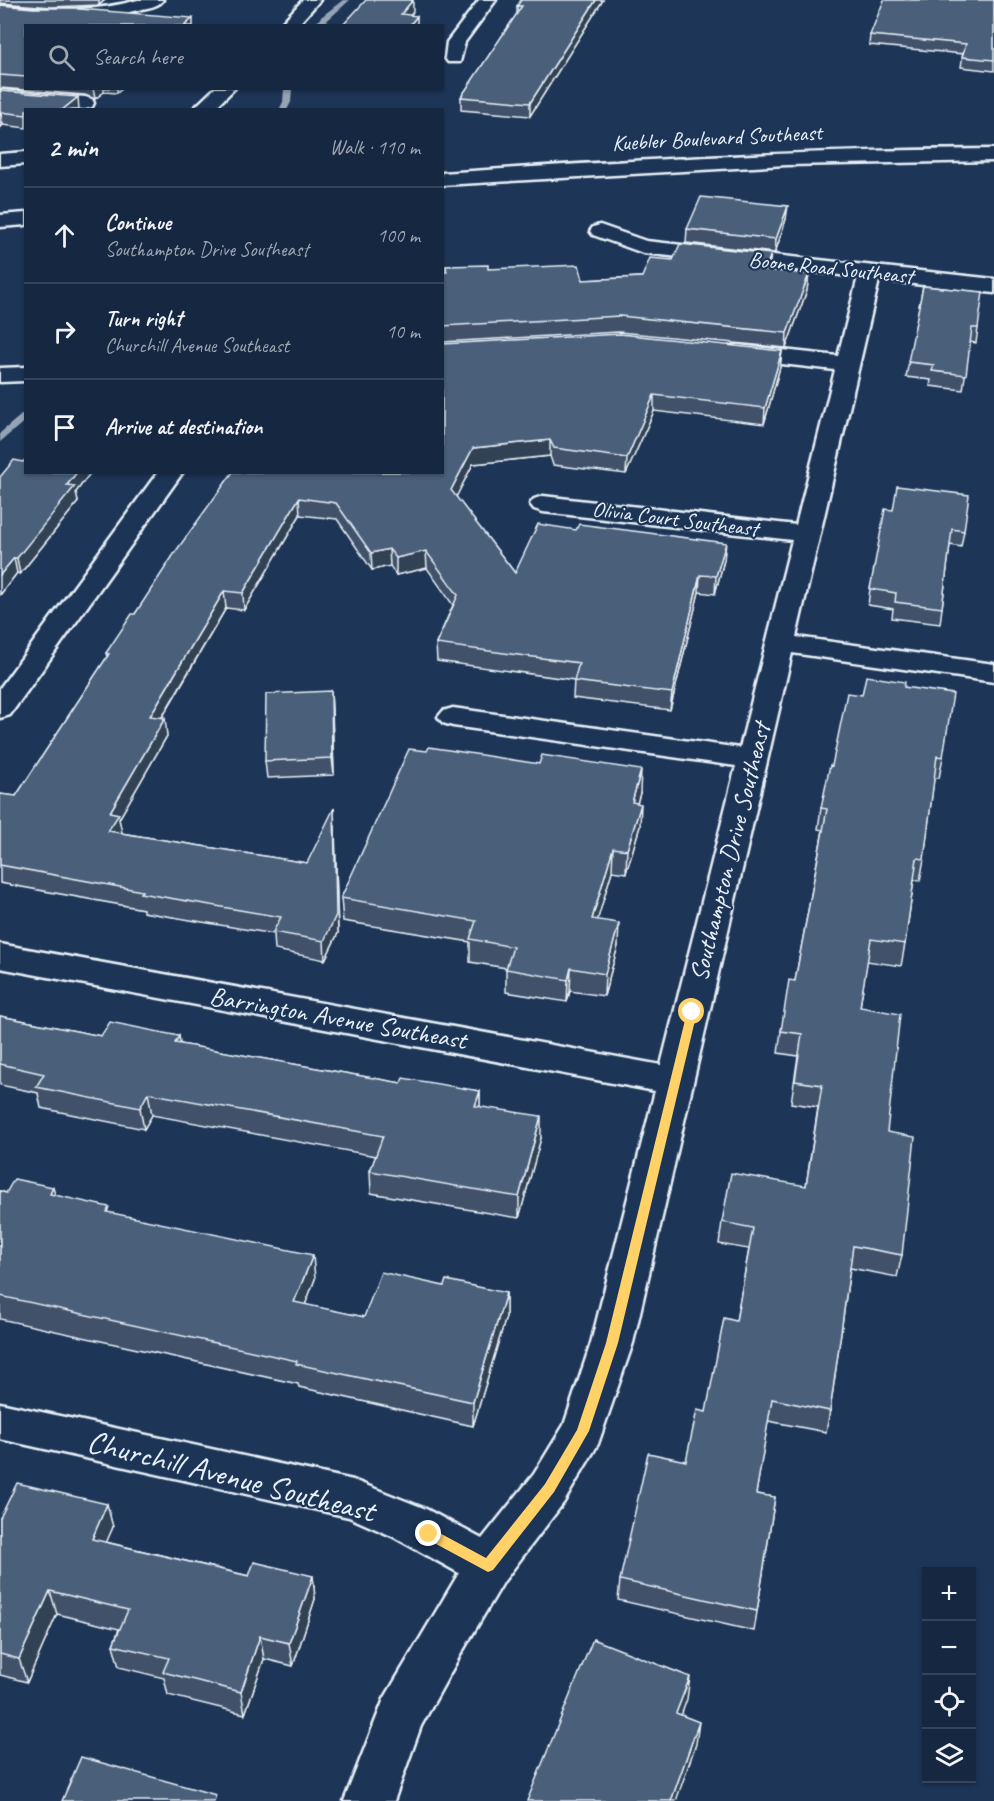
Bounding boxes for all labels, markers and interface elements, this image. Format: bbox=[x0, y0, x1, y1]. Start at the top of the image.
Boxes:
search box bbox=[24, 24, 444, 90]
icon: search bbox=[45, 41, 78, 74]
text: Search here bbox=[93, 43, 183, 71]
street label: Kuebler Boulevard Southeast bbox=[611, 118, 825, 157]
text: 2 min bbox=[48, 131, 98, 164]
text: Walk · 110 m bbox=[330, 135, 420, 160]
text: Continue bbox=[105, 209, 171, 237]
icon: ahead bbox=[48, 219, 81, 252]
text: 100 m bbox=[377, 223, 420, 248]
text: Southampton Drive Southeast bbox=[105, 237, 309, 262]
street label: Boone Road Southeast bbox=[748, 245, 917, 291]
text: Turn right bbox=[105, 305, 182, 333]
icon: right bbox=[48, 315, 81, 348]
text: 10 m bbox=[386, 319, 420, 344]
text: Churchill Avenue Southeast bbox=[105, 333, 289, 358]
icon: arrive bbox=[48, 411, 81, 444]
text: Arrive at destination bbox=[105, 413, 262, 441]
street label: Olivia Court Southeast bbox=[591, 495, 762, 543]
street label: Southampton Drive Southeast bbox=[682, 716, 779, 984]
street label: Barrington Avenue Southeast bbox=[207, 979, 471, 1057]
route start bbox=[678, 998, 704, 1024]
street label: Churchill Avenue Southeast bbox=[83, 1420, 382, 1532]
route end bbox=[415, 1520, 441, 1546]
map controls bbox=[922, 1567, 976, 1783]
button: + bbox=[922, 1567, 976, 1621]
button: − bbox=[922, 1621, 976, 1675]
button: locate bbox=[922, 1675, 976, 1729]
button: layers bbox=[922, 1729, 976, 1783]

